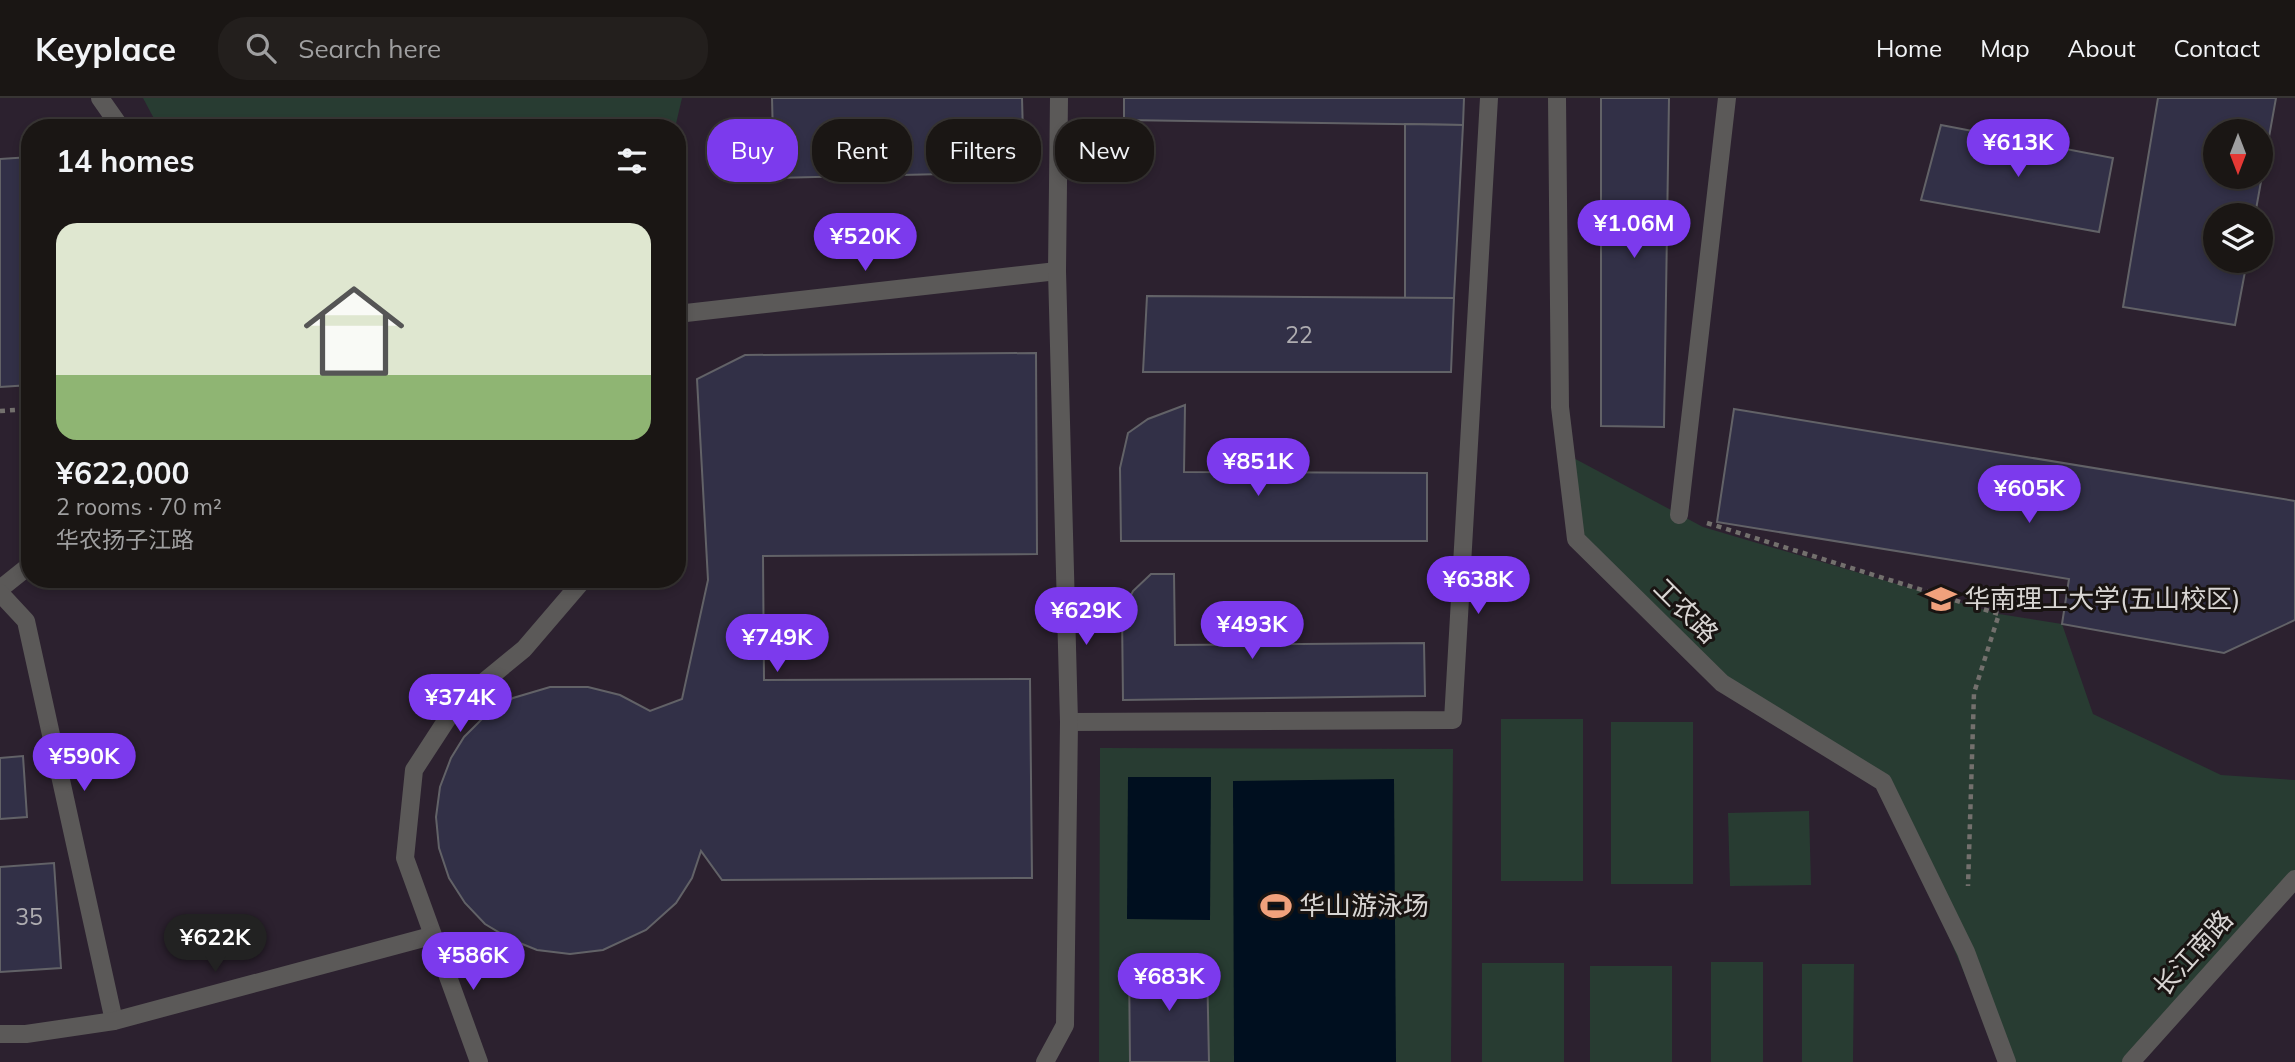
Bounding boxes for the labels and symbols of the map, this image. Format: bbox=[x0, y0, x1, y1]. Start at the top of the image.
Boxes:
north arrow bbox=[2203, 119, 2273, 189]
pin: ¥613K bbox=[1969, 120, 2067, 179]
pin: ¥1.06M bbox=[1577, 200, 1691, 260]
pin: ¥520K bbox=[816, 214, 914, 273]
house number: 22 bbox=[1285, 320, 1313, 349]
pin: ¥851K bbox=[1209, 438, 1307, 498]
pin: ¥605K bbox=[1980, 466, 2078, 525]
pin: ¥638K bbox=[1429, 556, 1527, 616]
street label: 工农路 bbox=[1647, 571, 1726, 650]
school or university icon: 华南理工大学(五山校区) bbox=[1924, 582, 1958, 616]
place label: 华南理工大学(五山校区) bbox=[1964, 582, 2241, 615]
pin: ¥629K bbox=[1037, 588, 1135, 647]
pin: ¥493K bbox=[1203, 602, 1301, 661]
pin: ¥749K bbox=[728, 614, 826, 674]
pin: ¥374K bbox=[411, 674, 509, 734]
pin: ¥590K bbox=[35, 734, 133, 793]
sports icon: 华山游泳场 bbox=[1259, 889, 1293, 923]
place label: 华山游泳场 bbox=[1299, 889, 1429, 922]
house number: 35 bbox=[15, 902, 43, 931]
street label: 长江南路 bbox=[2146, 903, 2240, 1002]
pin: ¥622K bbox=[166, 914, 264, 974]
pin: ¥586K bbox=[424, 932, 522, 992]
pin: ¥683K bbox=[1120, 954, 1218, 1013]

